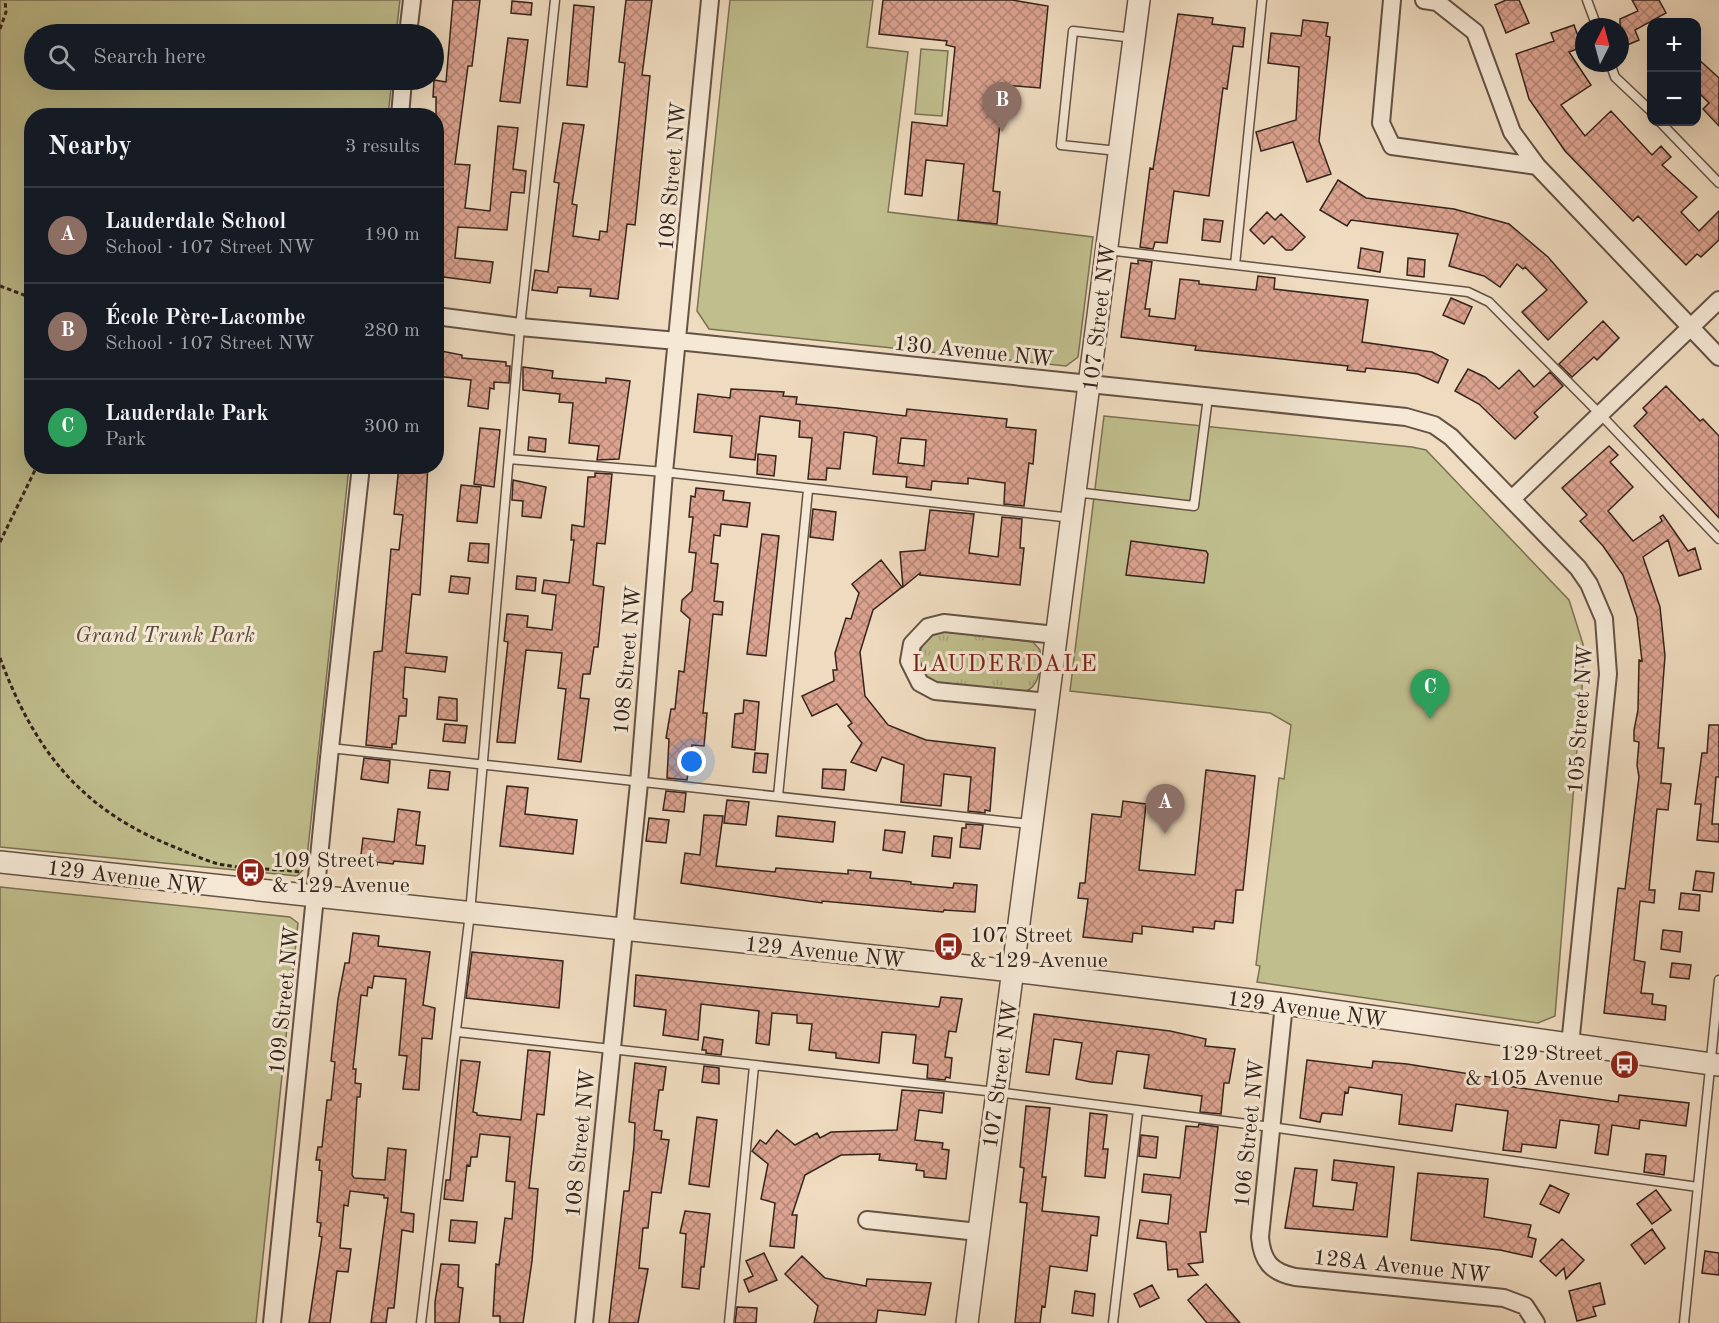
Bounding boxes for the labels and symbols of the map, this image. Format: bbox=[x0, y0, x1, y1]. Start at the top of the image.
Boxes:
north arrow bbox=[1575, 18, 1629, 72]
pin: B bbox=[982, 82, 1022, 132]
street label: 108 Street NW bbox=[656, 101, 690, 252]
street label: 107 Street NW bbox=[1080, 242, 1120, 393]
street label: 130 Avenue NW bbox=[893, 333, 1055, 371]
street label: 108 Street NW bbox=[611, 585, 645, 736]
park label: Grand Trunk Park bbox=[75, 625, 255, 647]
street label: 105 Street NW bbox=[1565, 644, 1597, 794]
district label: LAUDERDALE bbox=[912, 653, 1098, 677]
pin: C bbox=[1410, 670, 1450, 719]
your location bbox=[677, 747, 706, 776]
pin: A bbox=[1146, 784, 1184, 834]
place label: 109 Street & 129 Avenue bbox=[272, 850, 410, 897]
bus stop icon: 109 Street & 129 Avenue bbox=[235, 856, 267, 888]
street label: 129 Avenue NW bbox=[46, 857, 208, 899]
street label: 109 Street NW bbox=[266, 925, 304, 1076]
place label: 107 Street & 129 Avenue bbox=[970, 925, 1108, 972]
bus stop icon: 107 Street & 129 Avenue bbox=[933, 931, 965, 963]
street label: 129 Avenue NW bbox=[744, 934, 906, 972]
street label: 129 Avenue NW bbox=[1226, 988, 1388, 1032]
street label: 107 Street NW bbox=[980, 999, 1022, 1150]
place label: 129 Street & 105 Avenue bbox=[1465, 1043, 1603, 1090]
bus stop icon: 129 Street & 105 Avenue bbox=[1608, 1049, 1640, 1081]
street label: 106 Street NW bbox=[1231, 1058, 1269, 1209]
street label: 108 Street NW bbox=[562, 1068, 600, 1219]
street label: 128A Avenue NW bbox=[1312, 1247, 1491, 1287]

